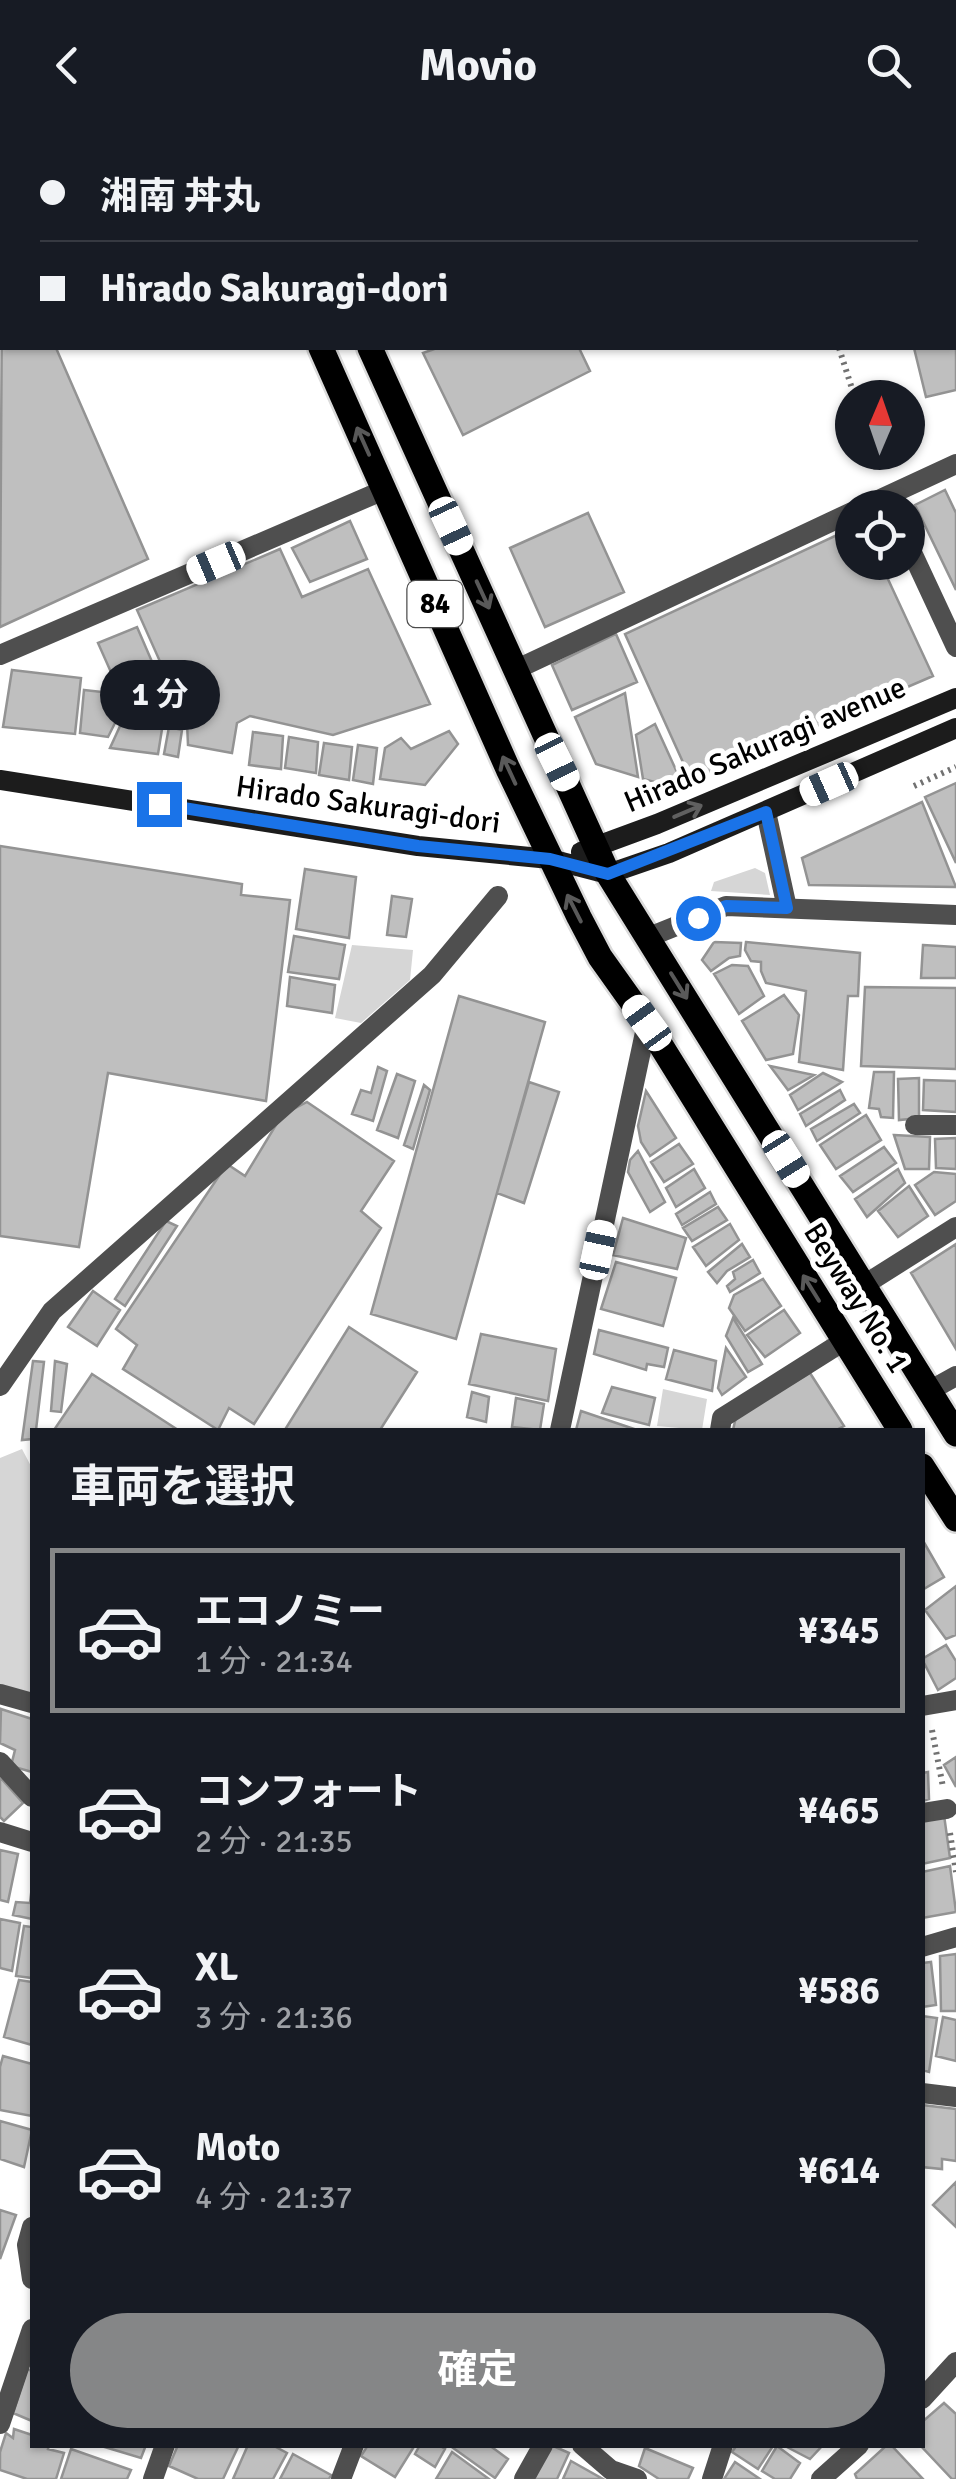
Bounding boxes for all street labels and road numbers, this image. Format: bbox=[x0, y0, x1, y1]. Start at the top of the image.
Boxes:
road number: 84 bbox=[408, 581, 462, 627]
street label: Hirado Sakuragi avenue bbox=[619, 669, 911, 821]
street label: Hirado Sakuragi-dori bbox=[233, 768, 503, 842]
street label: Beyway No. 1 bbox=[795, 1216, 917, 1380]

